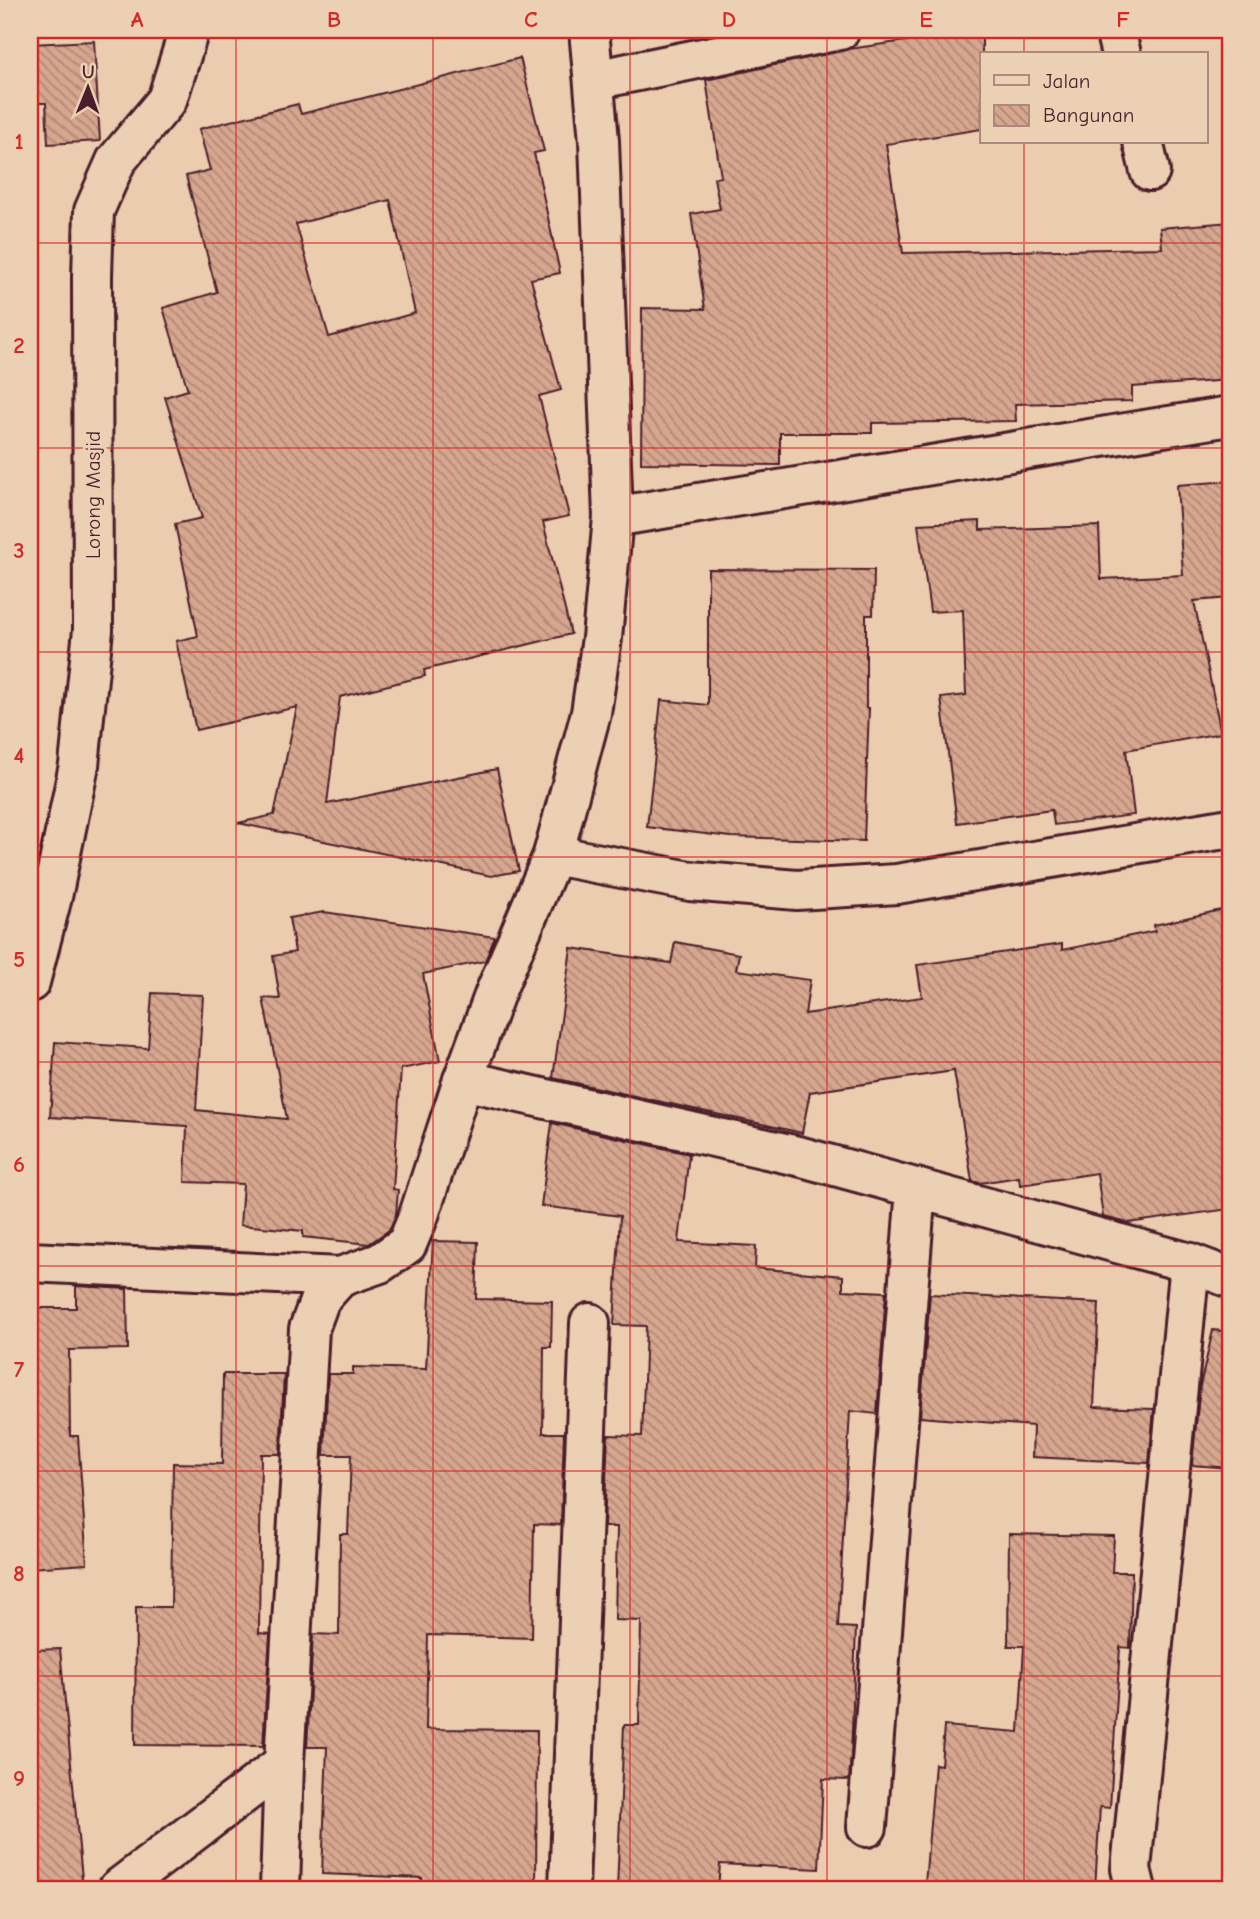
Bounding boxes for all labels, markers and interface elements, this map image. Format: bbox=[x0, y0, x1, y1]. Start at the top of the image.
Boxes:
text: A bbox=[131, 6, 144, 33]
text: B bbox=[327, 6, 341, 33]
text: C bbox=[524, 6, 538, 33]
text: D bbox=[722, 6, 736, 33]
text: E bbox=[919, 6, 933, 33]
text: F bbox=[1116, 6, 1130, 33]
north arrow bbox=[52, 52, 122, 122]
legend bbox=[980, 52, 1208, 144]
text: U bbox=[82, 61, 95, 83]
text: Jalan bbox=[1043, 69, 1090, 93]
text: Bangunan bbox=[1043, 103, 1134, 127]
text: 1 bbox=[14, 128, 24, 155]
text: 2 bbox=[13, 332, 25, 359]
street label: Lorong Masjid bbox=[81, 431, 105, 559]
text: 3 bbox=[13, 537, 25, 564]
text: 4 bbox=[14, 742, 25, 769]
text: 5 bbox=[13, 946, 25, 973]
text: 6 bbox=[13, 1151, 25, 1178]
text: 7 bbox=[14, 1356, 25, 1383]
text: 8 bbox=[13, 1560, 25, 1587]
text: 9 bbox=[13, 1765, 25, 1792]

